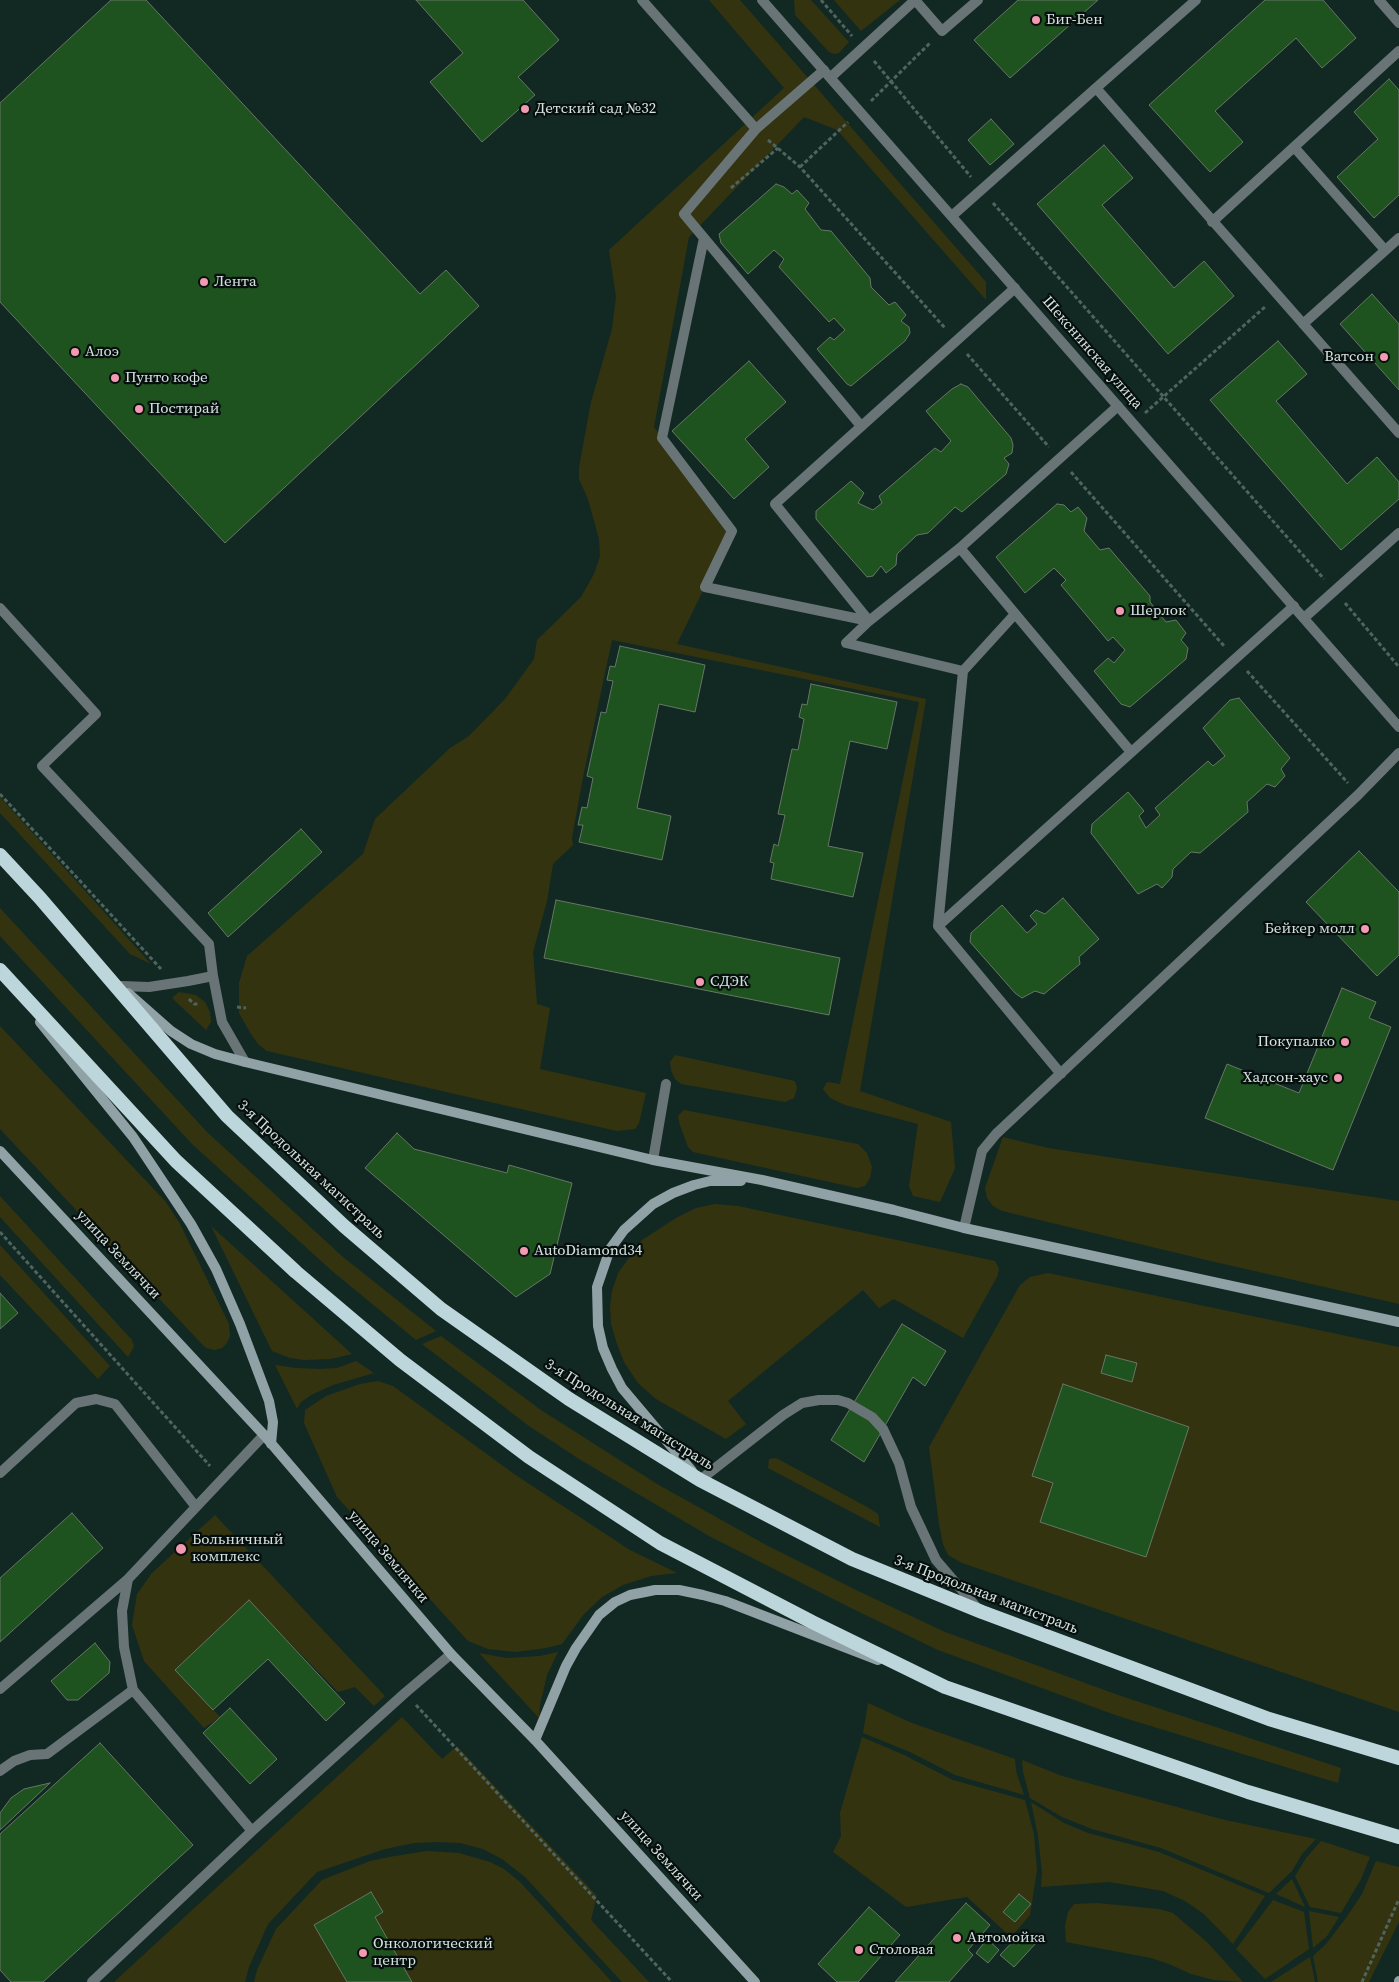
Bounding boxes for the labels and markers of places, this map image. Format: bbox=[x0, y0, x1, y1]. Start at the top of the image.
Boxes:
place label: Биг-Бен bbox=[1046, 11, 1103, 29]
marker: Биг-Бен bbox=[1030, 14, 1042, 26]
place label: Детский сад №32 bbox=[535, 100, 656, 118]
marker: Детский сад №32 bbox=[519, 103, 531, 115]
place label: Лента bbox=[214, 273, 257, 291]
marker: Лента bbox=[198, 276, 210, 288]
place label: Алоэ bbox=[85, 343, 119, 361]
marker: Алоэ bbox=[69, 346, 81, 358]
place label: Ватсон bbox=[1324, 348, 1374, 366]
marker: Ватсон bbox=[1378, 351, 1390, 363]
place label: Пунто кофе bbox=[125, 369, 208, 387]
marker: Пунто кофе bbox=[109, 372, 121, 384]
place label: Постирай bbox=[149, 400, 219, 418]
marker: Постирай bbox=[133, 403, 145, 415]
place label: Шерлок bbox=[1130, 602, 1186, 620]
marker: Шерлок bbox=[1114, 605, 1126, 617]
place label: Бейкер молл bbox=[1265, 920, 1355, 938]
marker: Бейкер молл bbox=[1359, 923, 1371, 935]
place label: СДЭК bbox=[710, 973, 748, 991]
marker: СДЭК bbox=[694, 976, 706, 988]
place label: Покупалко bbox=[1258, 1033, 1335, 1051]
marker: Покупалко bbox=[1339, 1036, 1351, 1048]
place label: Хадсон-хаус bbox=[1243, 1069, 1328, 1087]
marker: Хадсон-хаус bbox=[1332, 1072, 1344, 1084]
place label: AutoDiamond34 bbox=[534, 1242, 642, 1260]
marker: AutoDiamond34 bbox=[518, 1245, 530, 1257]
place label: Больничный комплекс bbox=[192, 1531, 283, 1566]
marker: Больничный комплекс bbox=[174, 1542, 188, 1556]
place label: Автомойка bbox=[967, 1929, 1045, 1947]
marker: Автомойка bbox=[951, 1932, 963, 1944]
place label: Онкологический центр bbox=[373, 1935, 493, 1970]
place label: Столовая bbox=[869, 1941, 934, 1959]
marker: Столовая bbox=[853, 1944, 865, 1956]
marker: Онкологический центр bbox=[357, 1947, 369, 1959]

